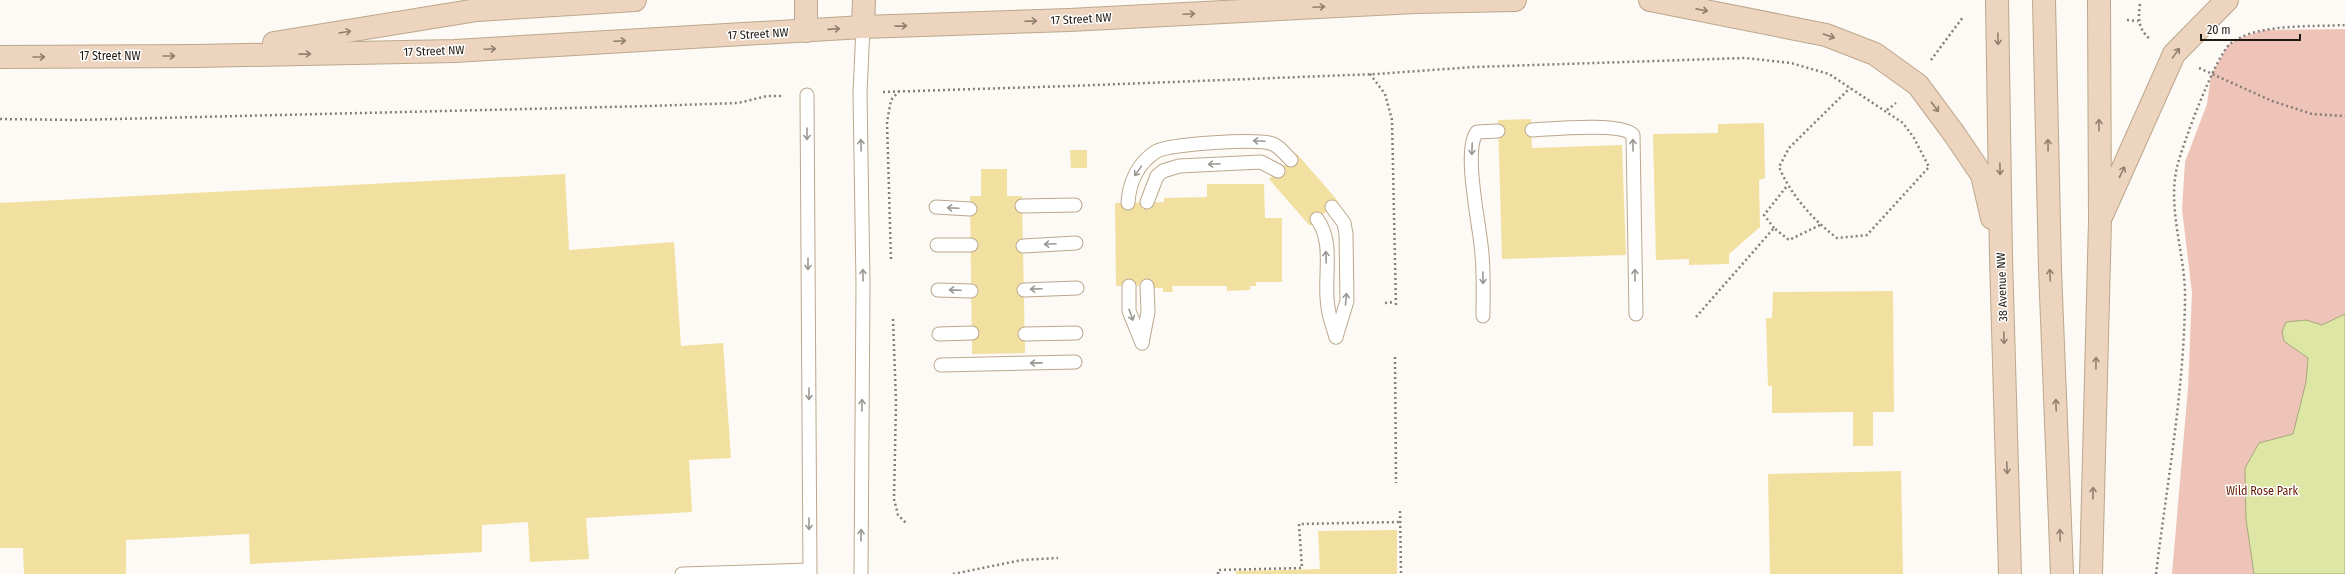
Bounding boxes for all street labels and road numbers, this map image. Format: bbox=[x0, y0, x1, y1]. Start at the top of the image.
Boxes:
street label: 17 Street NW bbox=[1050, 10, 1112, 28]
street label: 17 Street NW bbox=[727, 25, 789, 43]
street label: 17 Street NW bbox=[403, 43, 465, 59]
street label: 17 Street NW bbox=[80, 49, 140, 63]
street label: 38 Avenue NW bbox=[1994, 252, 2010, 322]

